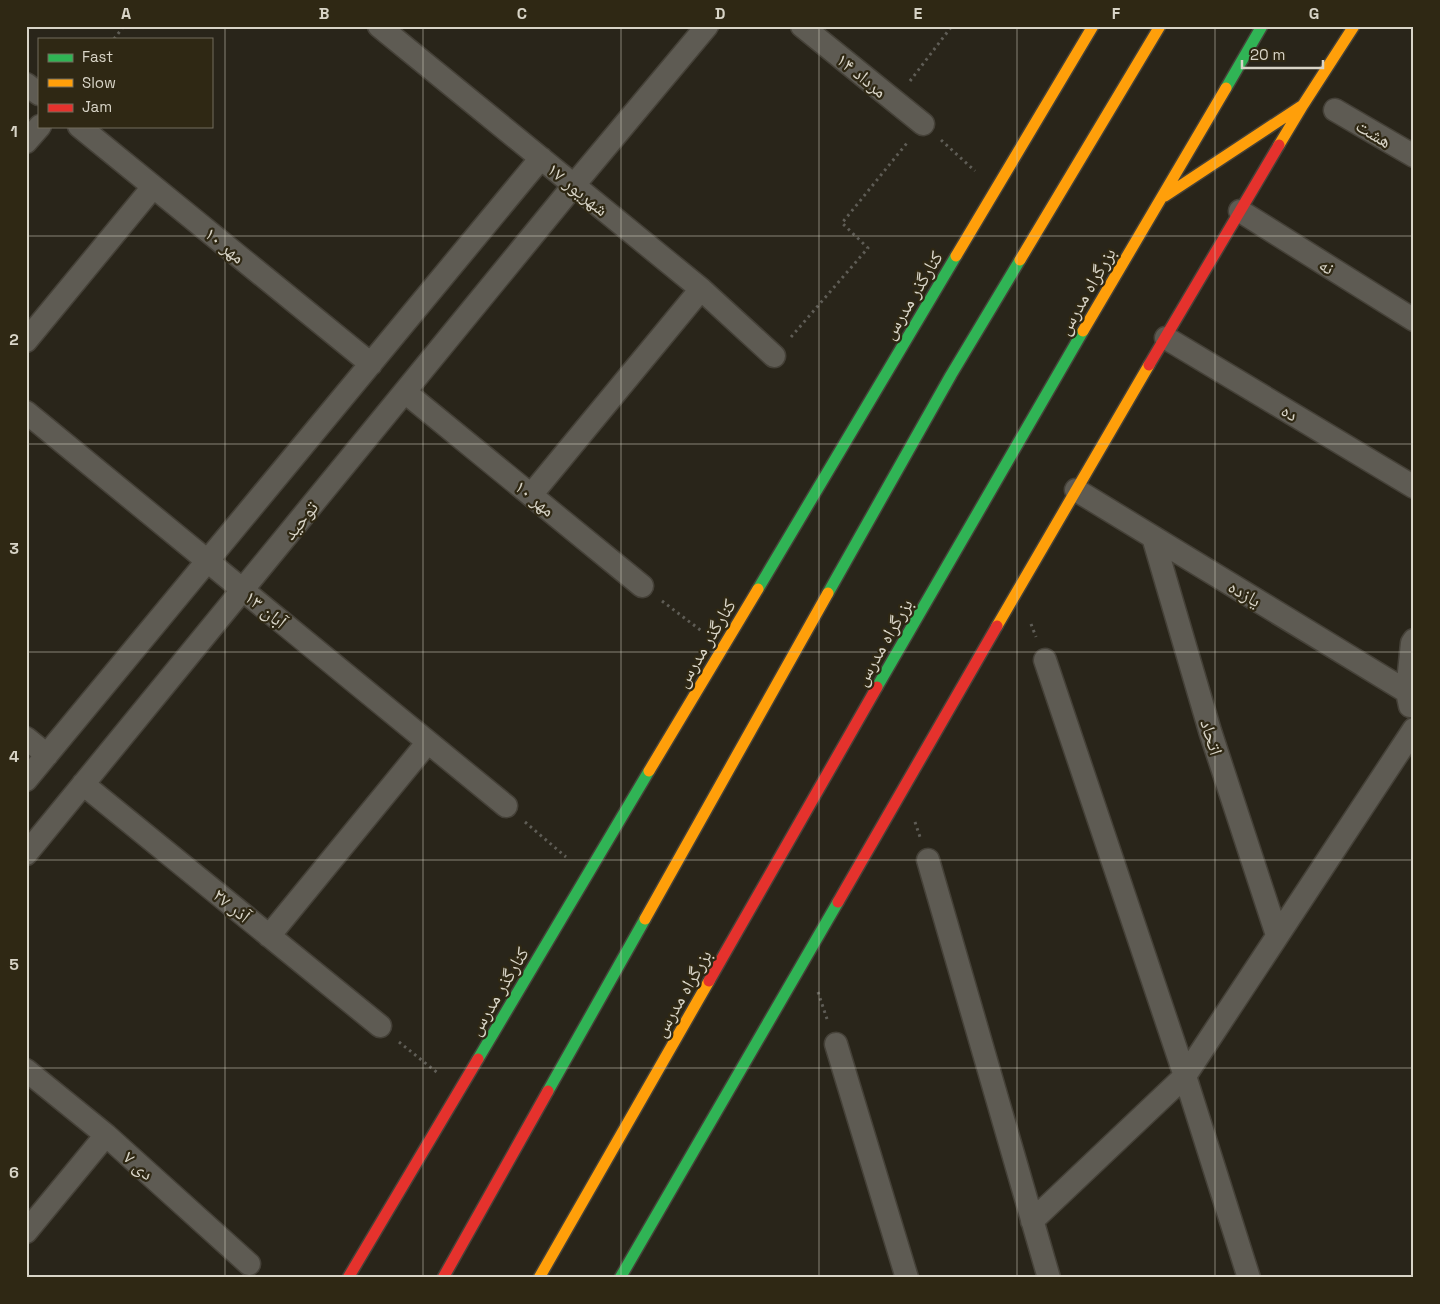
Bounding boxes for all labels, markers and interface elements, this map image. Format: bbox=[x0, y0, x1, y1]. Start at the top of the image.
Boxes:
text: A bbox=[121, 3, 131, 24]
text: B bbox=[319, 3, 329, 24]
text: C bbox=[517, 3, 527, 24]
text: D bbox=[715, 3, 725, 24]
text: E bbox=[914, 3, 923, 24]
text: F bbox=[1112, 3, 1121, 24]
text: G bbox=[1309, 3, 1319, 24]
legend bbox=[38, 38, 212, 128]
scale bar bbox=[1242, 38, 1324, 70]
text: 20 m bbox=[1250, 45, 1285, 64]
text: Fast bbox=[82, 47, 113, 66]
street label: ۱۴ مرداد bbox=[831, 47, 892, 104]
text: Slow bbox=[82, 73, 116, 92]
text: Jam bbox=[82, 97, 112, 116]
street label: هشت bbox=[1351, 113, 1396, 154]
text: 1 bbox=[10, 121, 18, 142]
street label: ۱۷ شهریور bbox=[542, 157, 614, 222]
street label: ۱۰ مهر bbox=[199, 221, 250, 269]
street label: بزرگراه مدرس bbox=[1051, 243, 1122, 340]
street label: کنارگذر مدرس bbox=[876, 246, 949, 344]
street label: نه bbox=[1314, 252, 1339, 281]
text: 2 bbox=[9, 329, 19, 350]
street label: ده bbox=[1277, 398, 1303, 427]
street label: ۱۰ مهر bbox=[509, 474, 560, 522]
street label: توحید bbox=[277, 495, 324, 545]
text: 3 bbox=[9, 538, 19, 559]
street label: یازده bbox=[1224, 574, 1266, 613]
street label: ۱۳ آبان bbox=[239, 585, 293, 635]
street label: کنارگذر مدرس bbox=[669, 594, 742, 692]
street label: بزرگراه مدرس bbox=[848, 594, 919, 691]
street label: اتحاد bbox=[1194, 716, 1229, 758]
text: 4 bbox=[9, 746, 19, 767]
street label: ۲۷ آذر bbox=[208, 883, 257, 929]
street label: کنارگذر مدرس bbox=[462, 942, 535, 1040]
street label: بزرگراه مدرس bbox=[647, 945, 718, 1042]
text: 5 bbox=[9, 954, 19, 975]
street label: ۷ دی bbox=[118, 1145, 159, 1186]
text: 6 bbox=[9, 1162, 19, 1183]

